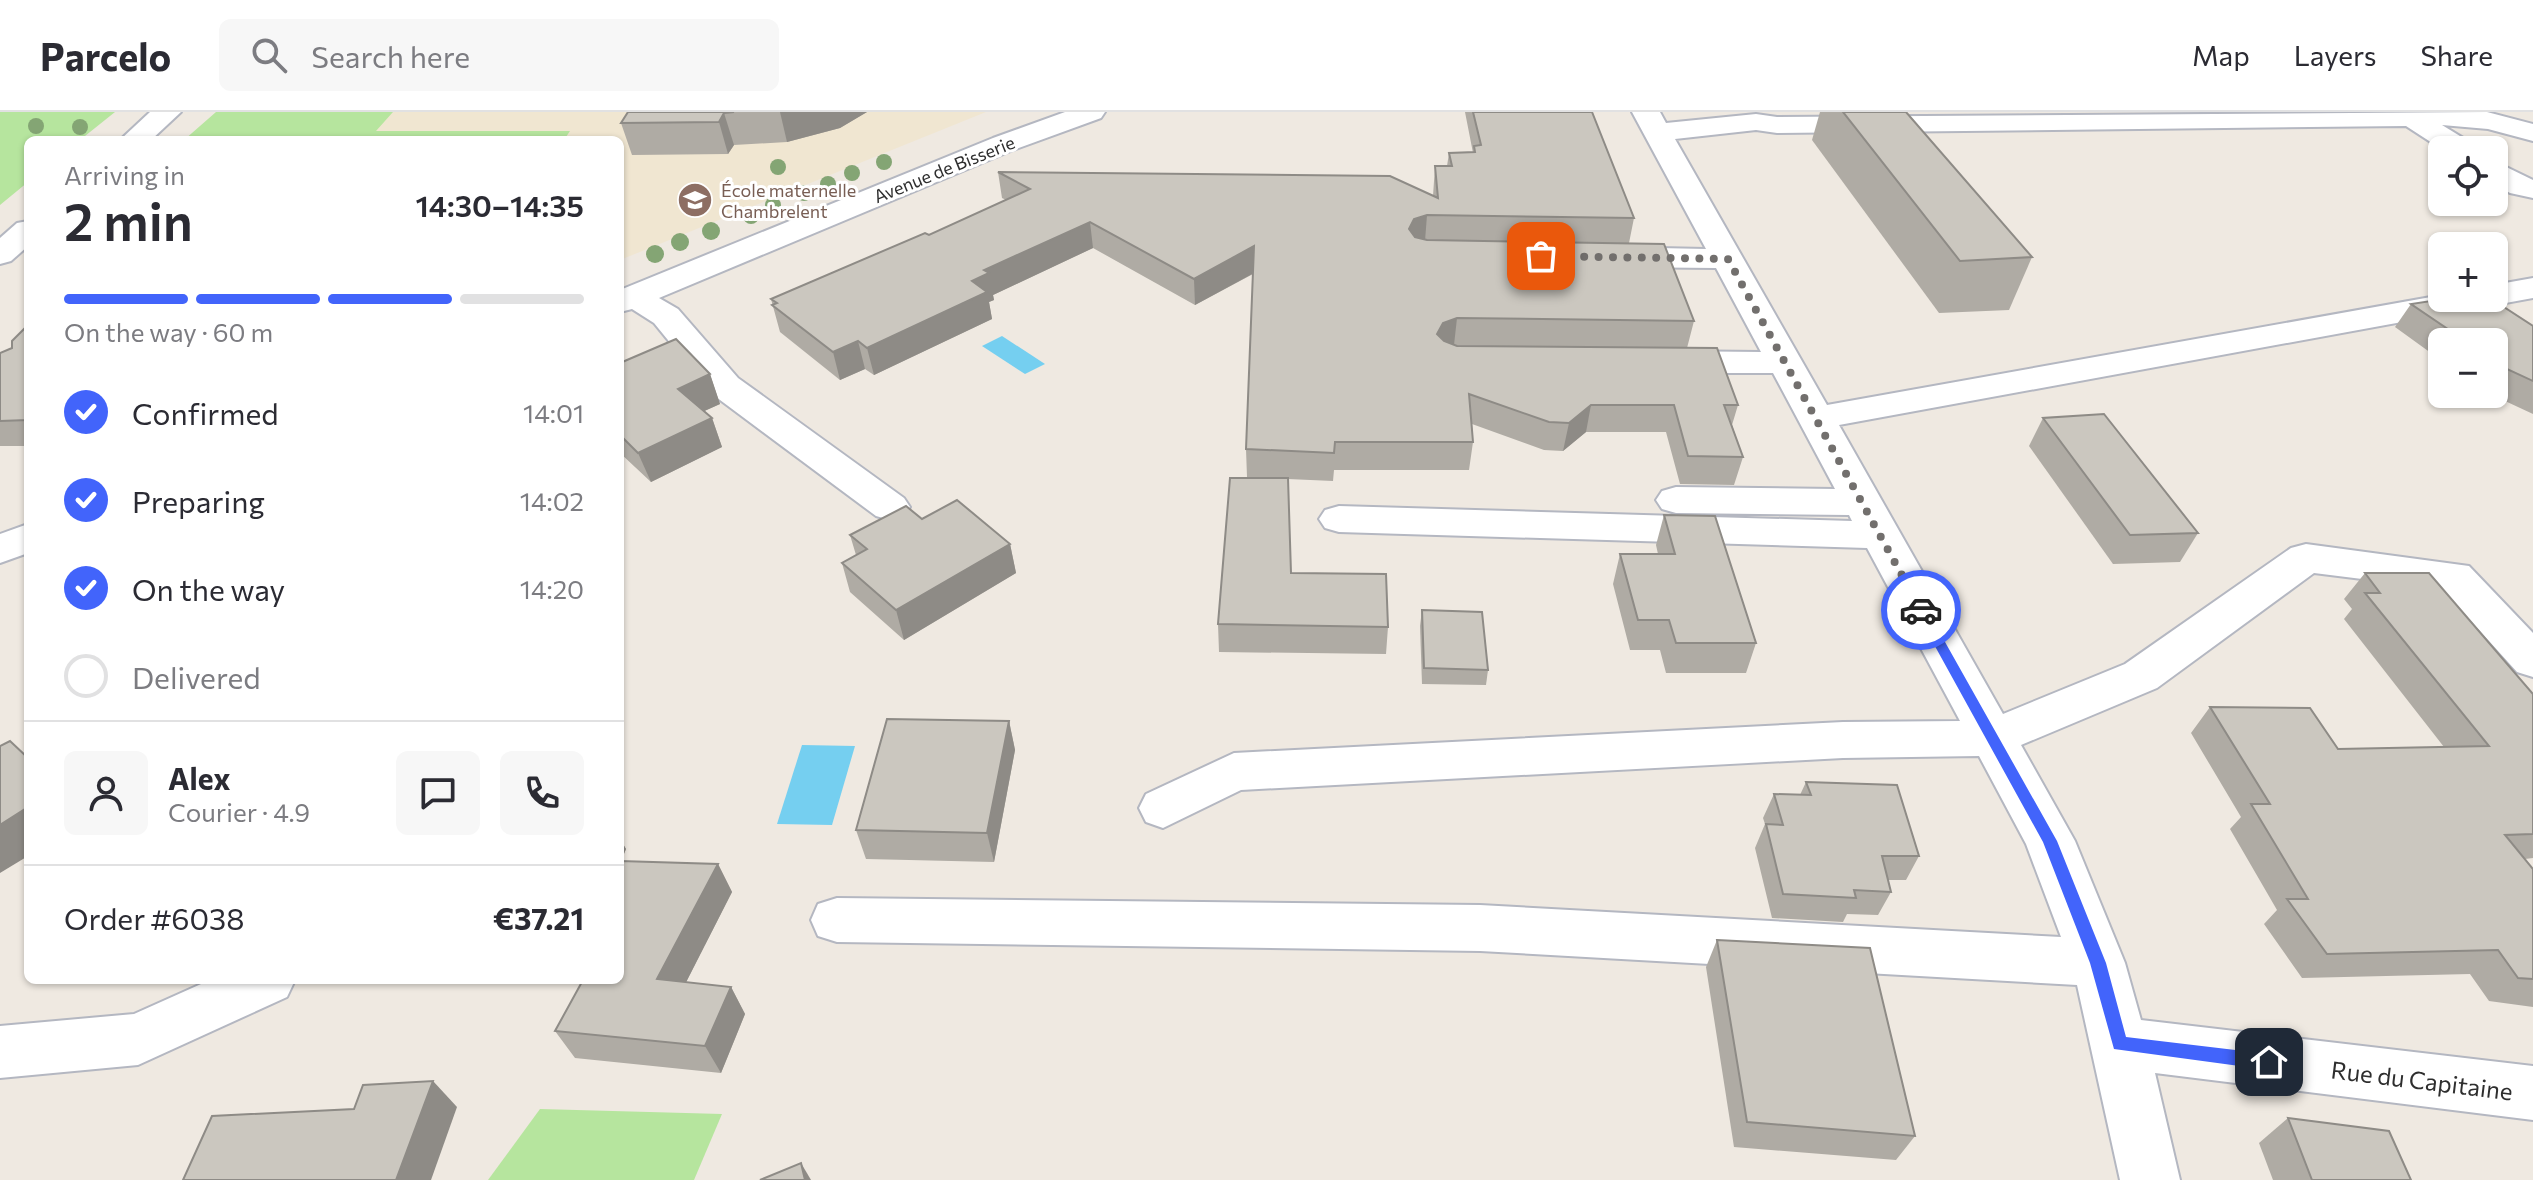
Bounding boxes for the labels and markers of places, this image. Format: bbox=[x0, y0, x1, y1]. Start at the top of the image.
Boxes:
place label: École maternelle Chambrelent bbox=[721, 179, 856, 222]
school or university icon: École maternelle Chambrelent bbox=[676, 181, 714, 219]
pin bbox=[1507, 222, 1575, 290]
pin bbox=[2235, 1028, 2303, 1096]

